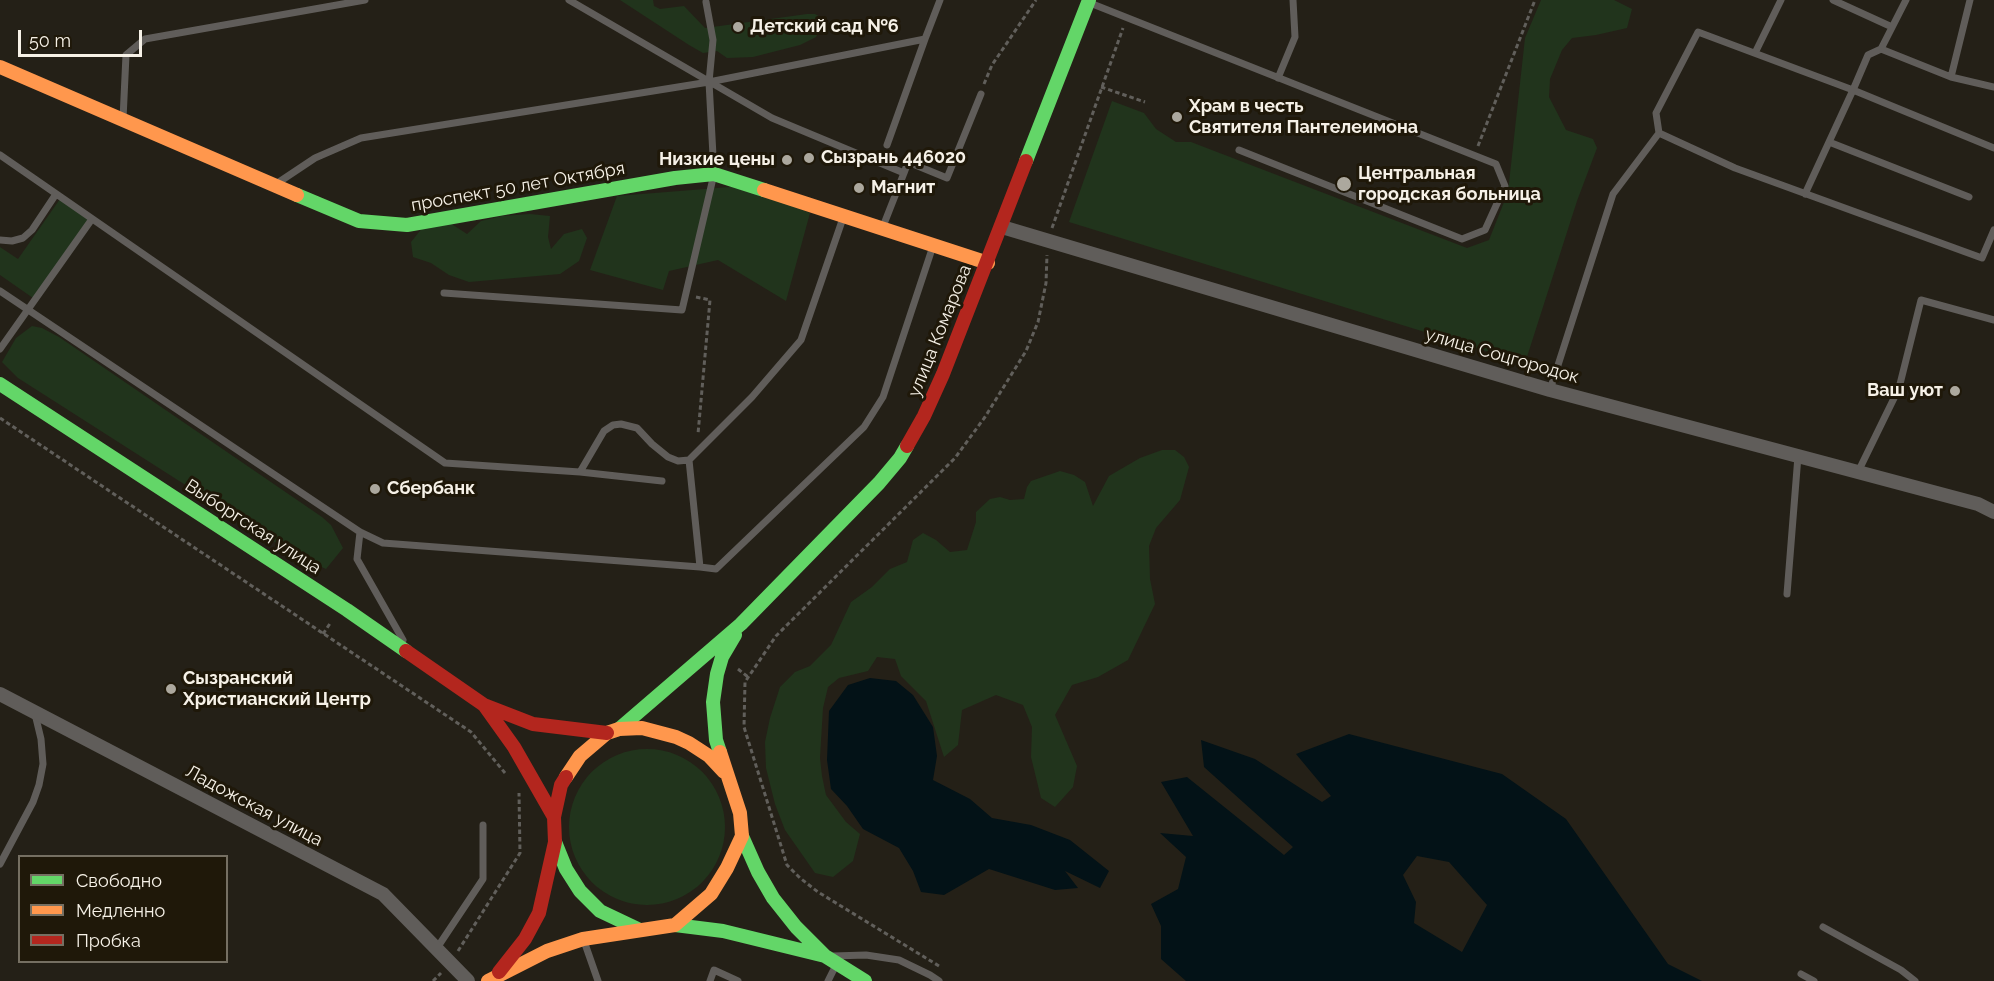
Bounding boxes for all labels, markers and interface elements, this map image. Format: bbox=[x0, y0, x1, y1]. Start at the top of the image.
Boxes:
place label: Детский сад №6 bbox=[750, 16, 899, 38]
scale bar bbox=[21, 18, 146, 56]
marker: Детский сад №6 bbox=[731, 20, 745, 34]
text: 50 m bbox=[29, 30, 71, 51]
place label: Храм в честь Святителя Пантелеимона bbox=[1189, 96, 1418, 138]
marker: Храм в честь Святителя Пантелеимона bbox=[1170, 110, 1184, 124]
place label: Сызрань 446020 bbox=[821, 147, 966, 169]
place label: Низкие цены bbox=[659, 149, 775, 171]
marker: Сызрань 446020 bbox=[802, 151, 816, 165]
marker: Низкие цены bbox=[780, 153, 794, 167]
street label: проспект 50 лет Октября bbox=[409, 158, 627, 216]
place label: Центральная городская больница bbox=[1358, 163, 1541, 206]
marker: Центральная городская больница bbox=[1335, 175, 1353, 193]
place label: Магнит bbox=[871, 177, 935, 199]
marker: Магнит bbox=[852, 181, 866, 195]
street label: улица Комарова bbox=[904, 262, 976, 400]
street label: улица Соцгородок bbox=[1422, 324, 1582, 388]
place label: Ваш уют bbox=[1867, 380, 1943, 402]
marker: Ваш уют bbox=[1948, 384, 1962, 398]
street label: Выборгская улица bbox=[181, 475, 325, 579]
place label: Сбербанк bbox=[387, 478, 475, 500]
marker: Сбербанк bbox=[368, 482, 382, 496]
place label: Сызранский Христианский Центр bbox=[183, 668, 371, 710]
marker: Сызранский Христианский Центр bbox=[164, 682, 178, 696]
street label: Ладожская улица bbox=[182, 761, 326, 851]
legend bbox=[18, 855, 228, 963]
text: Свободно bbox=[76, 870, 162, 891]
text: Медленно bbox=[76, 900, 165, 921]
text: Пробка bbox=[76, 930, 141, 951]

